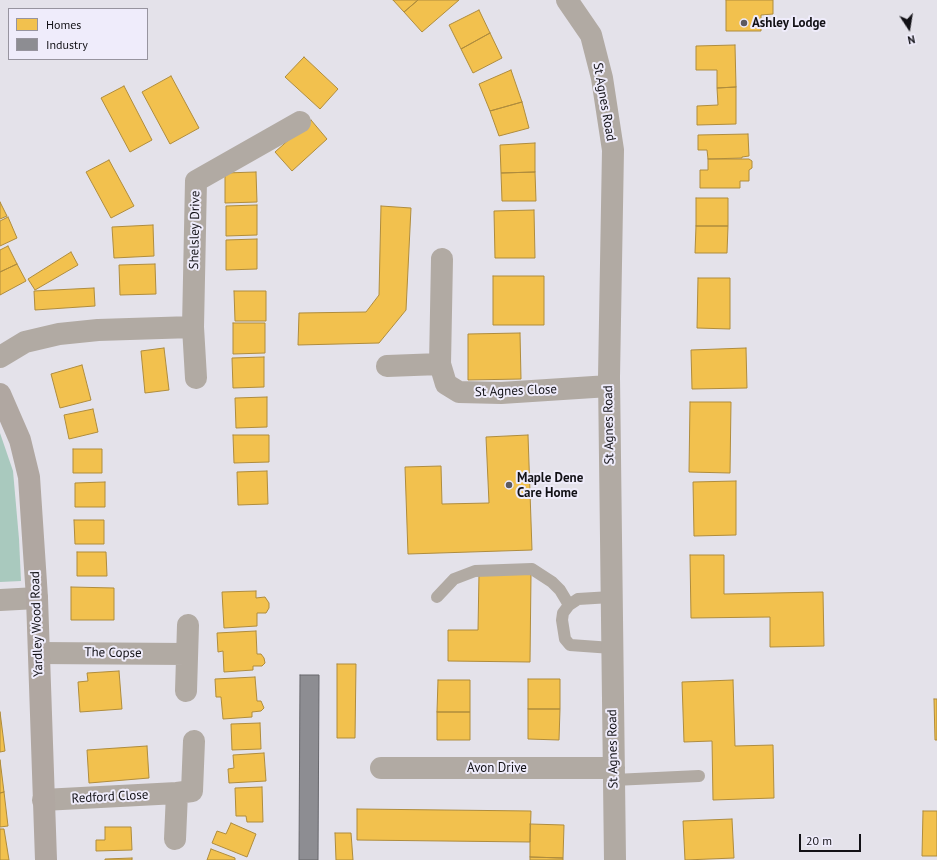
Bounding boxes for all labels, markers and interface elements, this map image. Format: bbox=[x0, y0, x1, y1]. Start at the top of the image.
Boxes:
legend bbox=[8, 8, 148, 60]
north arrow bbox=[889, 8, 929, 48]
place label: Ashley Lodge bbox=[752, 15, 826, 31]
text: Homes bbox=[46, 17, 81, 32]
marker: Ashley Lodge bbox=[739, 18, 749, 28]
text: N bbox=[907, 32, 916, 47]
text: Industry bbox=[46, 37, 88, 52]
street label: St Agnes Road bbox=[589, 62, 619, 142]
street label: Shelsley Drive bbox=[187, 191, 203, 269]
street label: St Agnes Close bbox=[475, 382, 557, 400]
street label: St Agnes Road bbox=[601, 385, 617, 465]
place label: Maple Dene Care Home bbox=[517, 470, 583, 501]
marker: Maple Dene Care Home bbox=[504, 480, 514, 490]
street label: Yardley Wood Road bbox=[27, 571, 47, 677]
street label: The Copse bbox=[84, 645, 142, 661]
street label: St Agnes Road bbox=[605, 709, 621, 789]
street label: Avon Drive bbox=[467, 760, 527, 776]
street label: Redford Close bbox=[71, 787, 149, 807]
scale bar bbox=[801, 826, 863, 852]
text: 20 m bbox=[806, 833, 832, 848]

